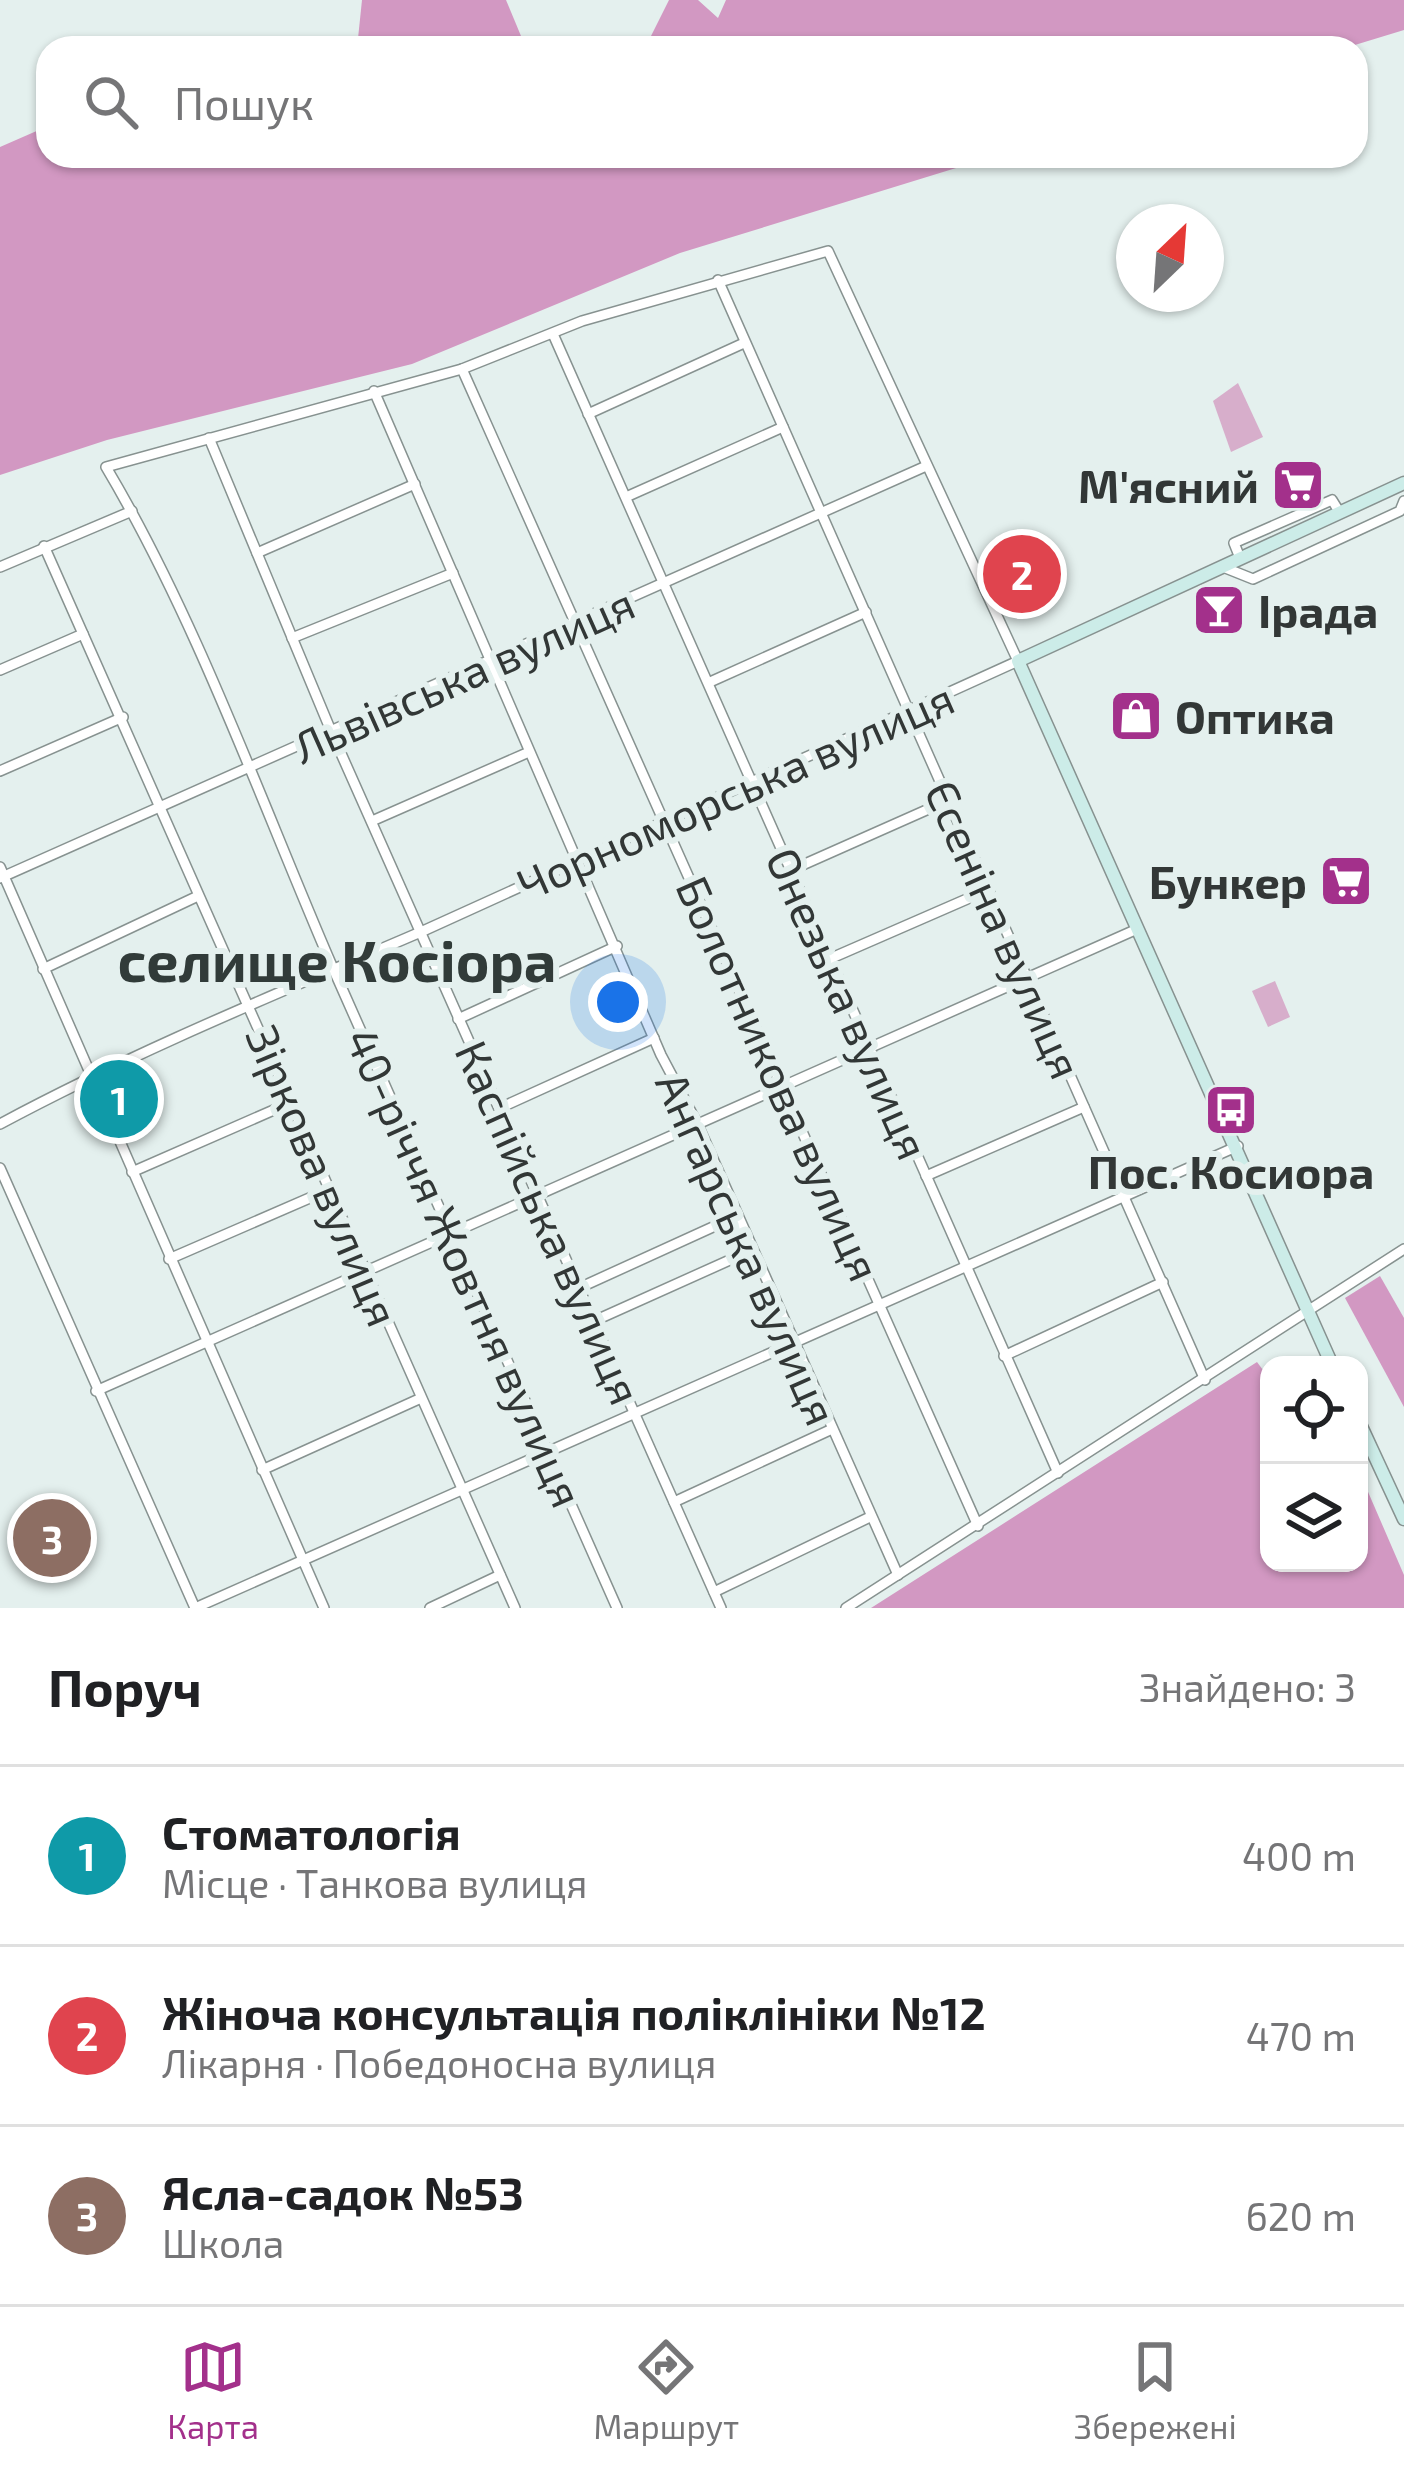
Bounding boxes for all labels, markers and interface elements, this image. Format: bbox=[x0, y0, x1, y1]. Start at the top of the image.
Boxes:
search box bbox=[36, 36, 1368, 168]
icon: search bbox=[78, 69, 144, 135]
text: Пошук bbox=[174, 75, 314, 129]
north arrow bbox=[1116, 204, 1224, 312]
supermarket icon: М'ясний bbox=[1270, 457, 1326, 513]
place label: М'ясний bbox=[1078, 458, 1259, 512]
pin: 2 bbox=[983, 529, 1061, 619]
street label: Львівська вулиця bbox=[284, 575, 642, 774]
bar icon: Ірада bbox=[1191, 582, 1247, 638]
place label: Ірада bbox=[1258, 583, 1378, 638]
street label: Чорноморська вулиця bbox=[509, 669, 962, 912]
shop icon: Оптика bbox=[1108, 688, 1164, 744]
place label: Оптика bbox=[1175, 689, 1335, 743]
street label: Єсеніна вулиця bbox=[914, 772, 1095, 1087]
street label: Онезька вулиця bbox=[755, 839, 942, 1167]
supermarket icon: Бункер bbox=[1318, 853, 1374, 909]
place label: Бункер bbox=[1149, 854, 1307, 909]
street label: Болотникова вулиця bbox=[666, 867, 894, 1289]
district label: селище Косіора bbox=[117, 925, 557, 994]
your location bbox=[588, 972, 648, 1032]
street label: Зіркова вулиця bbox=[235, 1016, 412, 1334]
street label: 40-річчя Жовтня вулиця bbox=[335, 1019, 596, 1515]
street label: Каспійська вулиця bbox=[445, 1032, 654, 1412]
pin: 1 bbox=[80, 1054, 158, 1144]
street label: Ангарська вулиця bbox=[645, 1063, 850, 1433]
bus stop icon: Пос. Косиора bbox=[1203, 1082, 1259, 1138]
place label: Пос. Косиора bbox=[1088, 1144, 1374, 1199]
map controls bbox=[1260, 1356, 1368, 1572]
button: locate bbox=[1260, 1356, 1368, 1464]
button: layers bbox=[1260, 1464, 1368, 1572]
pin: 3 bbox=[13, 1493, 91, 1583]
text: Поруч bbox=[48, 1656, 202, 1717]
text: Знайдено: 3 bbox=[1139, 1663, 1356, 1710]
text: Стоматологія bbox=[162, 1805, 461, 1859]
text: 1 bbox=[79, 1832, 95, 1879]
text: 400 m bbox=[1242, 1832, 1356, 1879]
text: Місце · Танкова вулиця bbox=[162, 1859, 588, 1906]
text: Жіноча консультація поліклініки №12 bbox=[162, 1985, 986, 2039]
text: 2 bbox=[76, 2012, 98, 2059]
text: 470 m bbox=[1246, 2012, 1356, 2059]
text: Лікарня · Победоносна вулиця bbox=[162, 2039, 716, 2086]
text: Ясла-садок №53 bbox=[162, 2165, 524, 2219]
text: 3 bbox=[76, 2192, 98, 2239]
text: 620 m bbox=[1245, 2192, 1356, 2239]
text: Школа bbox=[162, 2219, 284, 2266]
tab: Карта bbox=[167, 2334, 259, 2446]
tab: Маршрут bbox=[593, 2334, 739, 2446]
tab: Збережені bbox=[1074, 2334, 1237, 2446]

